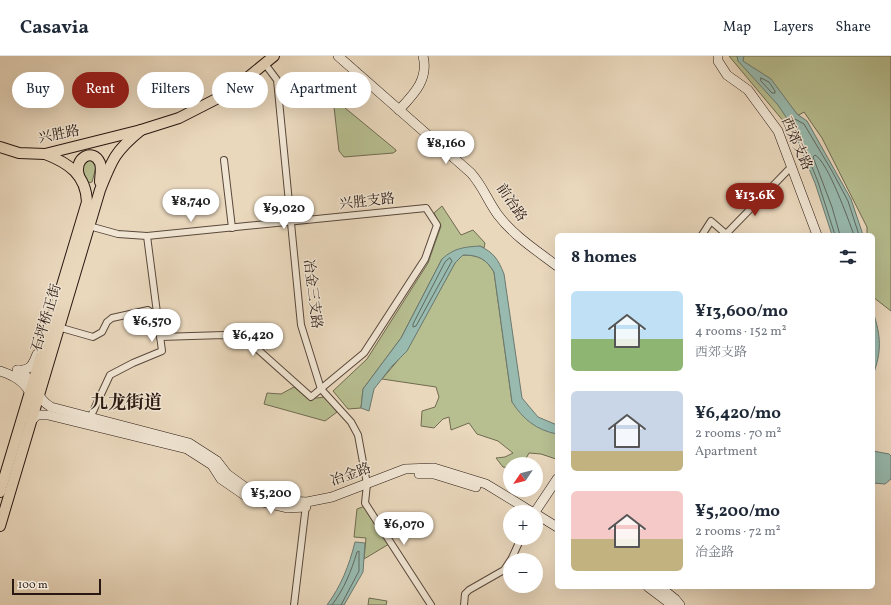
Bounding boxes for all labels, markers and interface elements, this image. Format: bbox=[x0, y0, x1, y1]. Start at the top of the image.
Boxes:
text: Casavia bbox=[20, 15, 89, 41]
text: Map bbox=[723, 18, 751, 37]
text: Layers bbox=[773, 18, 813, 37]
text: Share bbox=[835, 18, 871, 37]
chip: Buy bbox=[12, 72, 64, 108]
chip: Rent bbox=[72, 72, 129, 108]
chip: Filters bbox=[137, 72, 204, 108]
chip: New bbox=[212, 72, 268, 108]
chip: Apartment bbox=[276, 72, 371, 108]
street label: 西郊支路 bbox=[776, 115, 816, 173]
street label: 兴胜路 bbox=[37, 122, 81, 148]
pin: ¥8,160 bbox=[413, 131, 479, 165]
text: ¥8,160 bbox=[426, 135, 466, 153]
street label: 前冶路 bbox=[491, 180, 531, 226]
pin: ¥13.6K bbox=[722, 183, 788, 217]
text: ¥13.6K bbox=[735, 187, 775, 205]
pin: ¥8,740 bbox=[158, 189, 224, 223]
street label: 兴胜支路 bbox=[338, 190, 396, 214]
text: ¥8,740 bbox=[171, 193, 211, 211]
pin: ¥9,020 bbox=[251, 196, 317, 230]
text: ¥9,020 bbox=[263, 200, 305, 218]
text: 8 homes bbox=[571, 246, 637, 269]
icon: filters bbox=[837, 246, 859, 268]
street label: 冶金三支路 bbox=[298, 258, 326, 330]
street label: 石坪桥正街 bbox=[28, 282, 66, 354]
text: ¥13,600/mo bbox=[695, 300, 788, 323]
icon: home bbox=[603, 307, 651, 355]
pin: ¥6,570 bbox=[119, 309, 185, 343]
text: ¥6,570 bbox=[132, 313, 172, 331]
pin: ¥6,420 bbox=[220, 323, 286, 357]
text: 4 rooms · 152 m² bbox=[695, 323, 787, 341]
text: ¥6,420 bbox=[232, 327, 274, 345]
text: 西郊支路 bbox=[695, 344, 747, 362]
district label: 九龙街道 bbox=[90, 391, 162, 416]
text: ¥6,420/mo bbox=[695, 402, 781, 425]
icon: home bbox=[603, 407, 651, 455]
text: 2 rooms · 70 m² bbox=[695, 425, 781, 443]
text: Apartment bbox=[695, 443, 758, 461]
north arrow bbox=[503, 457, 543, 497]
map controls bbox=[503, 457, 543, 593]
street label: 冶金路 bbox=[328, 459, 374, 491]
pin: ¥5,200 bbox=[238, 481, 304, 515]
text: ¥5,200 bbox=[250, 485, 292, 503]
text: ¥5,200/mo bbox=[695, 500, 780, 523]
button: + bbox=[503, 505, 543, 545]
icon: home bbox=[603, 507, 651, 555]
pin: ¥6,070 bbox=[371, 512, 437, 546]
text: ¥6,070 bbox=[384, 516, 424, 534]
text: 2 rooms · 72 m² bbox=[695, 523, 781, 541]
text: 冶金路 bbox=[695, 544, 734, 562]
button: − bbox=[503, 553, 543, 593]
scale bar bbox=[12, 577, 101, 596]
text: 100 m bbox=[18, 578, 48, 593]

